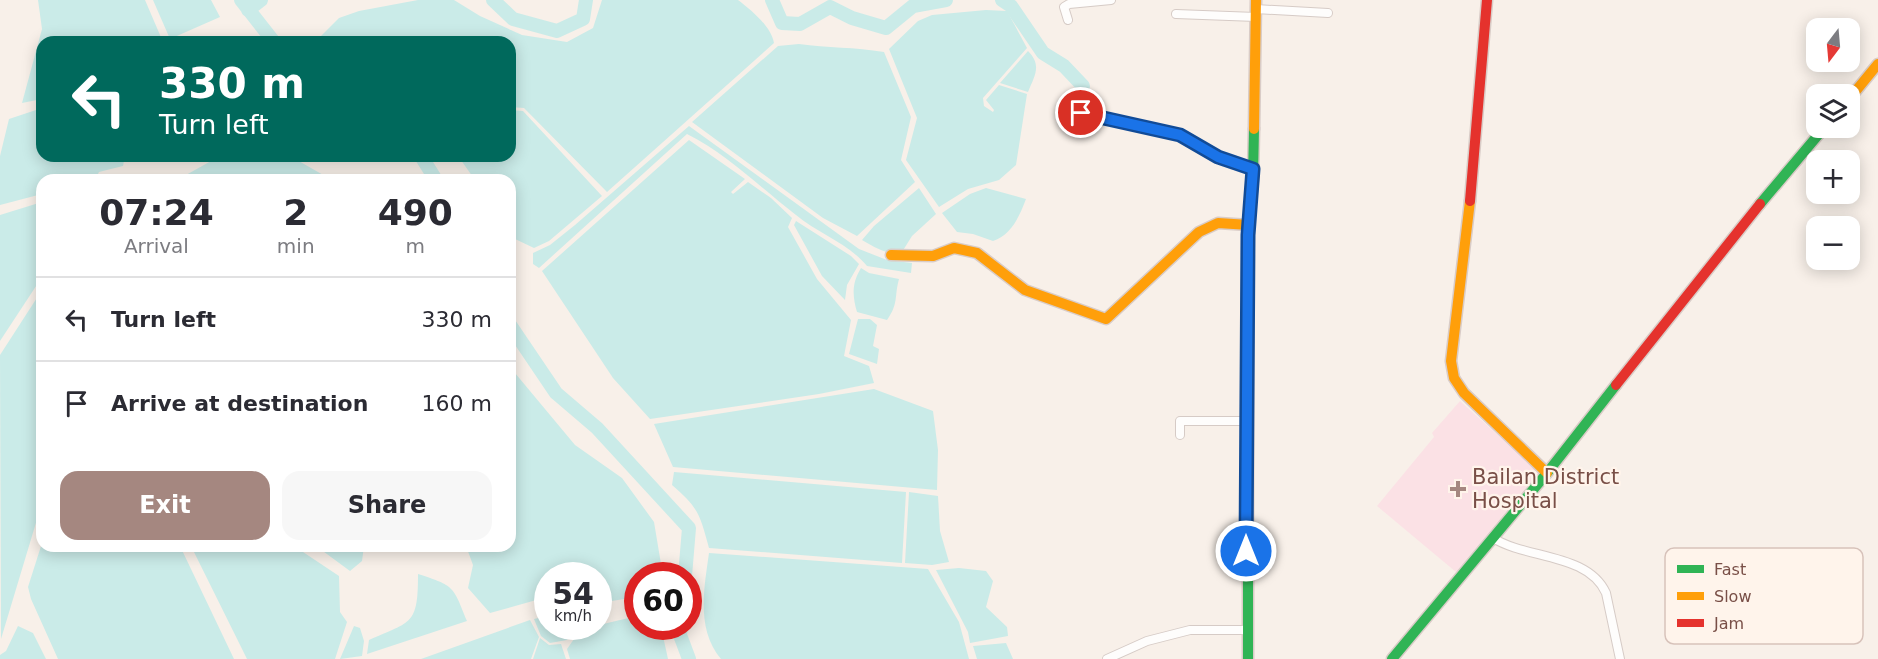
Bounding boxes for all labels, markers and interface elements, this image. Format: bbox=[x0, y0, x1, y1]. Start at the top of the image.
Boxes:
north arrow bbox=[1806, 18, 1860, 72]
map controls bbox=[1806, 18, 1860, 270]
text: 330 m bbox=[159, 59, 305, 108]
icon: left bbox=[60, 60, 138, 138]
button: layers bbox=[1806, 84, 1860, 138]
pin bbox=[1055, 87, 1106, 138]
icon: arrive bbox=[1064, 96, 1097, 129]
text: Turn left bbox=[159, 109, 269, 140]
button: + bbox=[1806, 150, 1860, 204]
text: 07:24 bbox=[99, 192, 214, 233]
text: 2 bbox=[283, 192, 308, 233]
text: 490 bbox=[378, 192, 453, 233]
button: − bbox=[1806, 216, 1860, 270]
text: Arrival bbox=[124, 234, 189, 258]
text: min bbox=[277, 234, 315, 258]
text: m bbox=[406, 234, 425, 258]
icon: left bbox=[60, 303, 93, 336]
text: Turn left bbox=[111, 307, 216, 332]
text: 330 m bbox=[422, 307, 492, 332]
icon: arrive bbox=[60, 387, 93, 420]
text: Arrive at destination bbox=[111, 391, 368, 416]
text: 160 m bbox=[422, 391, 492, 416]
place label: Bailan District Hospital bbox=[1472, 465, 1619, 513]
button: Exit bbox=[60, 471, 270, 540]
button: Share bbox=[282, 471, 492, 540]
marker: Bailan District Hospital bbox=[1449, 480, 1467, 498]
position arrow bbox=[1214, 519, 1278, 583]
legend bbox=[1665, 548, 1863, 644]
text: Fast bbox=[1714, 560, 1746, 579]
speed limit sign: 60 bbox=[624, 562, 702, 640]
text: 54 bbox=[552, 576, 594, 611]
text: Slow bbox=[1714, 587, 1751, 606]
text: km/h bbox=[554, 607, 592, 625]
text: Jam bbox=[1713, 614, 1744, 633]

